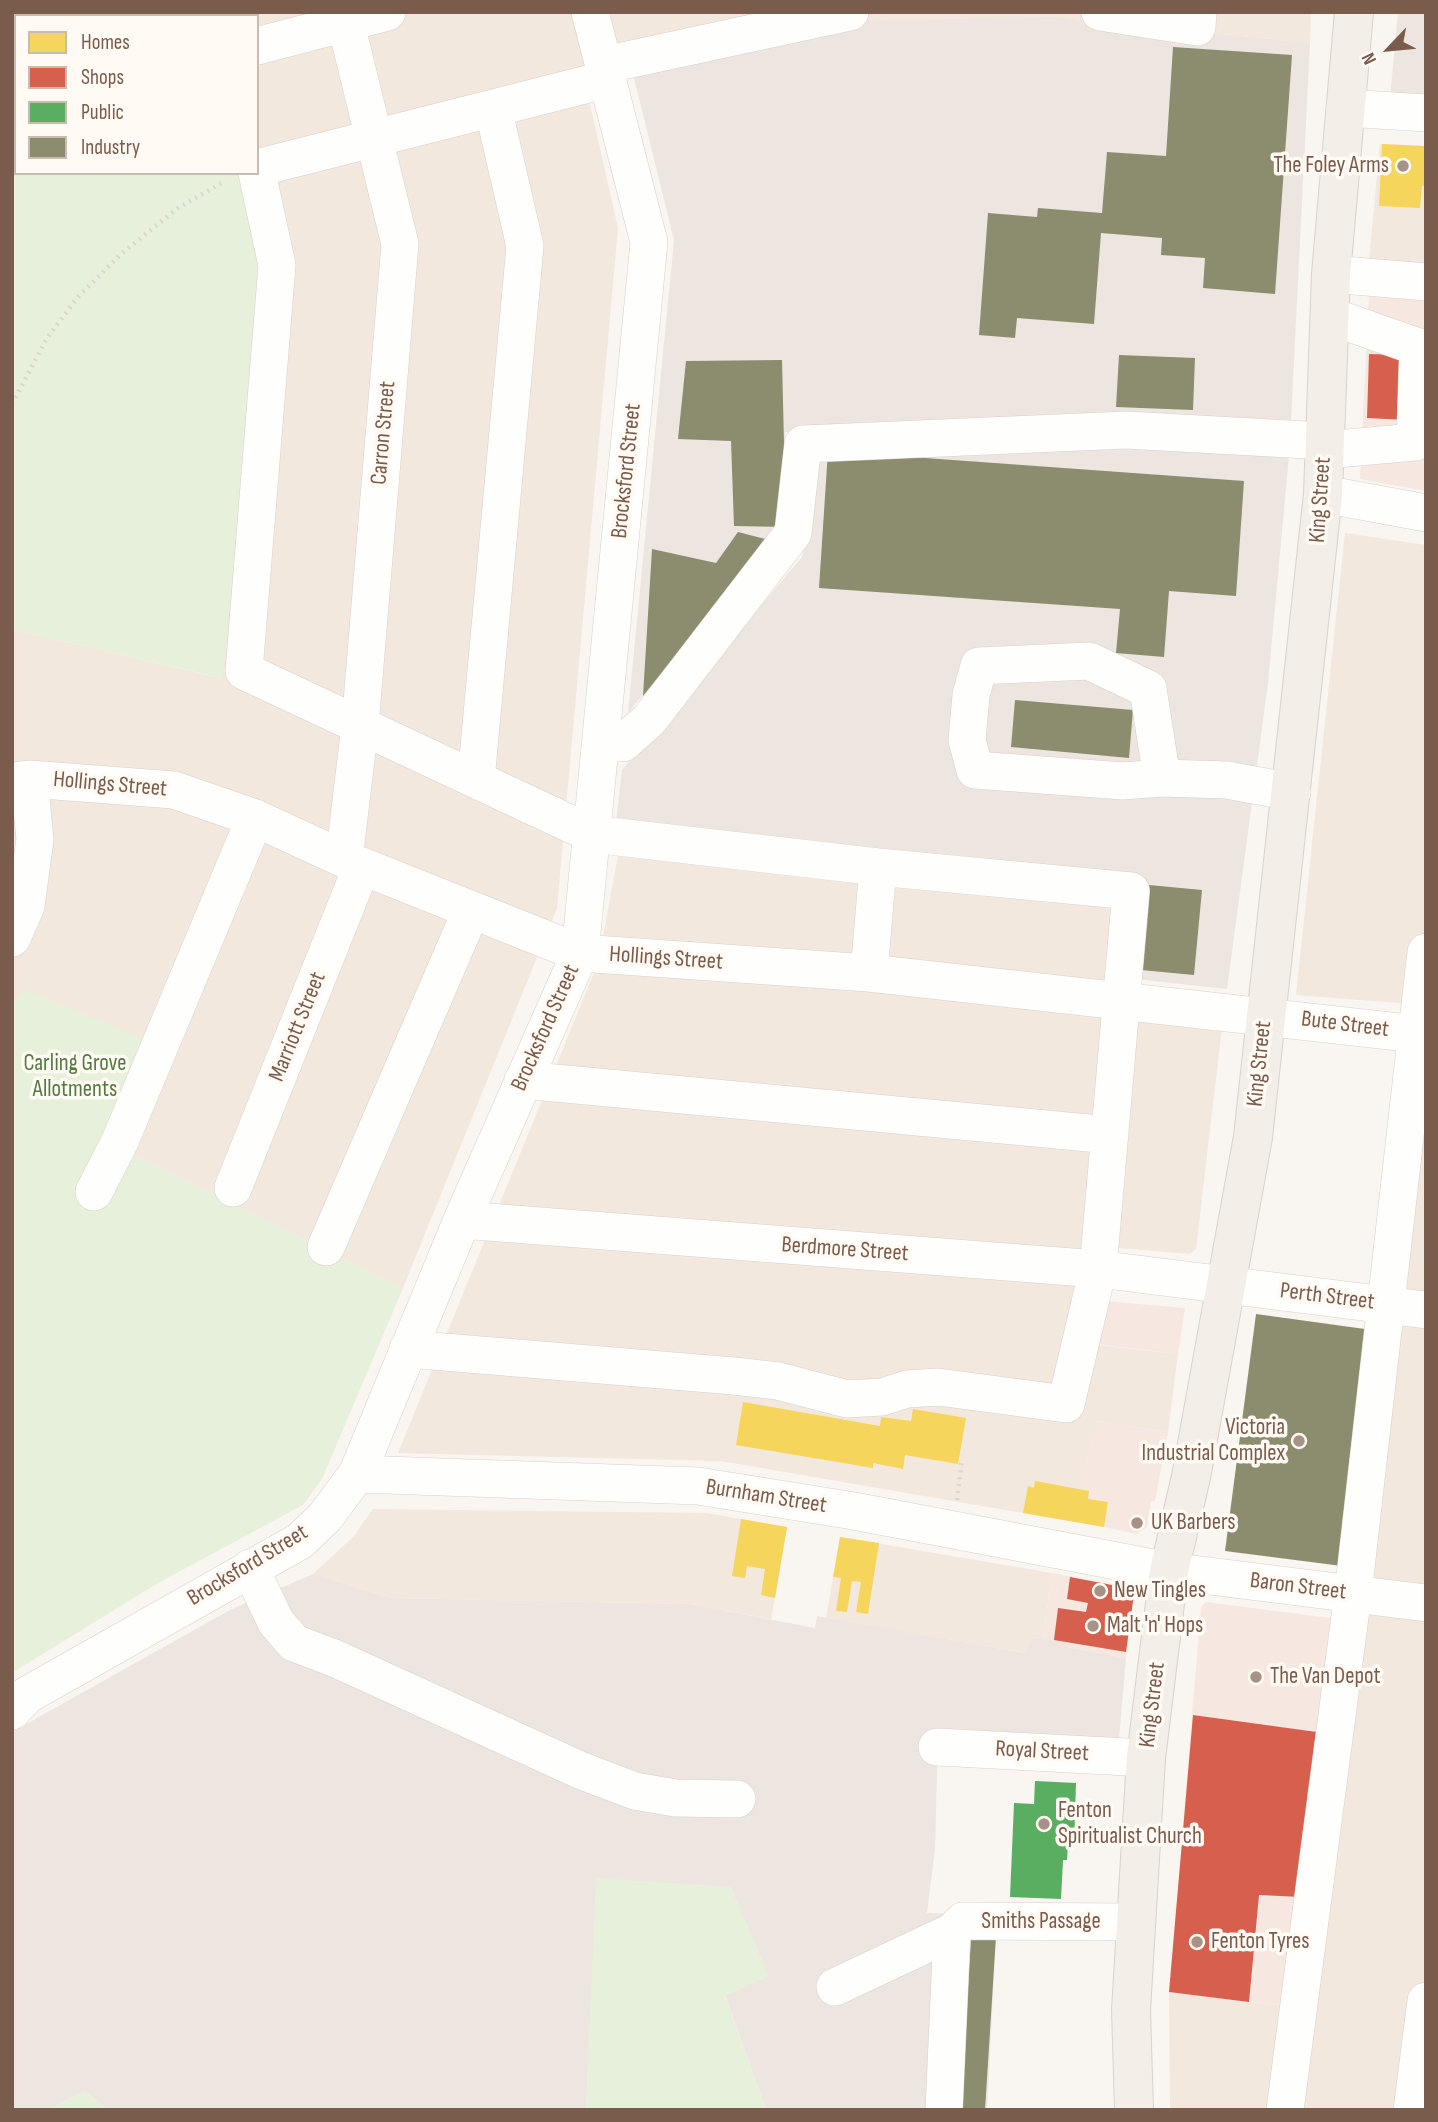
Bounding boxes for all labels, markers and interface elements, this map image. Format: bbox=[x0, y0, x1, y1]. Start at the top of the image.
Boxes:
legend bbox=[14, 14, 259, 175]
north arrow bbox=[1354, 14, 1424, 84]
text: Homes bbox=[81, 30, 130, 55]
text: N bbox=[1357, 49, 1382, 68]
text: Shops bbox=[81, 65, 124, 90]
text: Public bbox=[81, 100, 124, 125]
text: Industry bbox=[81, 135, 140, 160]
place label: The Foley Arms bbox=[1273, 152, 1389, 180]
marker: The Foley Arms bbox=[1395, 158, 1411, 174]
street label: Carron Street bbox=[366, 380, 402, 486]
street label: Brocksford Street bbox=[606, 402, 648, 540]
street label: King Street bbox=[1304, 456, 1338, 544]
street label: Hollings Street bbox=[52, 766, 168, 804]
street label: Hollings Street bbox=[608, 941, 724, 977]
street label: Brocksford Street bbox=[506, 960, 586, 1096]
street label: Marriott Street bbox=[264, 968, 332, 1086]
street label: Bute Street bbox=[1300, 1006, 1390, 1044]
street label: King Street bbox=[1242, 1020, 1278, 1108]
park label: Carling Grove Allotments bbox=[23, 1050, 127, 1104]
street label: Berdmore Street bbox=[781, 1232, 909, 1268]
street label: Perth Street bbox=[1278, 1278, 1376, 1316]
place label: Victoria Industrial Complex bbox=[1142, 1414, 1285, 1468]
marker: Victoria Industrial Complex bbox=[1291, 1433, 1307, 1449]
street label: Burnham Street bbox=[704, 1474, 828, 1520]
place label: UK Barbers bbox=[1151, 1509, 1236, 1537]
marker: UK Barbers bbox=[1129, 1515, 1145, 1531]
street label: Brocksford Street bbox=[183, 1519, 313, 1613]
street label: Baron Street bbox=[1248, 1567, 1348, 1607]
place label: New Tingles bbox=[1114, 1577, 1206, 1605]
marker: New Tingles bbox=[1092, 1583, 1108, 1599]
place label: Malt 'n' Hops bbox=[1107, 1612, 1203, 1640]
marker: Malt 'n' Hops bbox=[1085, 1618, 1101, 1634]
street label: King Street bbox=[1134, 1661, 1172, 1749]
place label: The Van Depot bbox=[1270, 1663, 1381, 1691]
marker: The Van Depot bbox=[1248, 1669, 1264, 1685]
street label: Royal Street bbox=[995, 1736, 1089, 1768]
place label: Fenton Spiritualist Church bbox=[1058, 1797, 1202, 1851]
marker: Fenton Spiritualist Church bbox=[1036, 1816, 1052, 1832]
street label: Smiths Passage bbox=[981, 1908, 1101, 1936]
place label: Fenton Tyres bbox=[1211, 1928, 1310, 1956]
marker: Fenton Tyres bbox=[1189, 1934, 1205, 1950]

